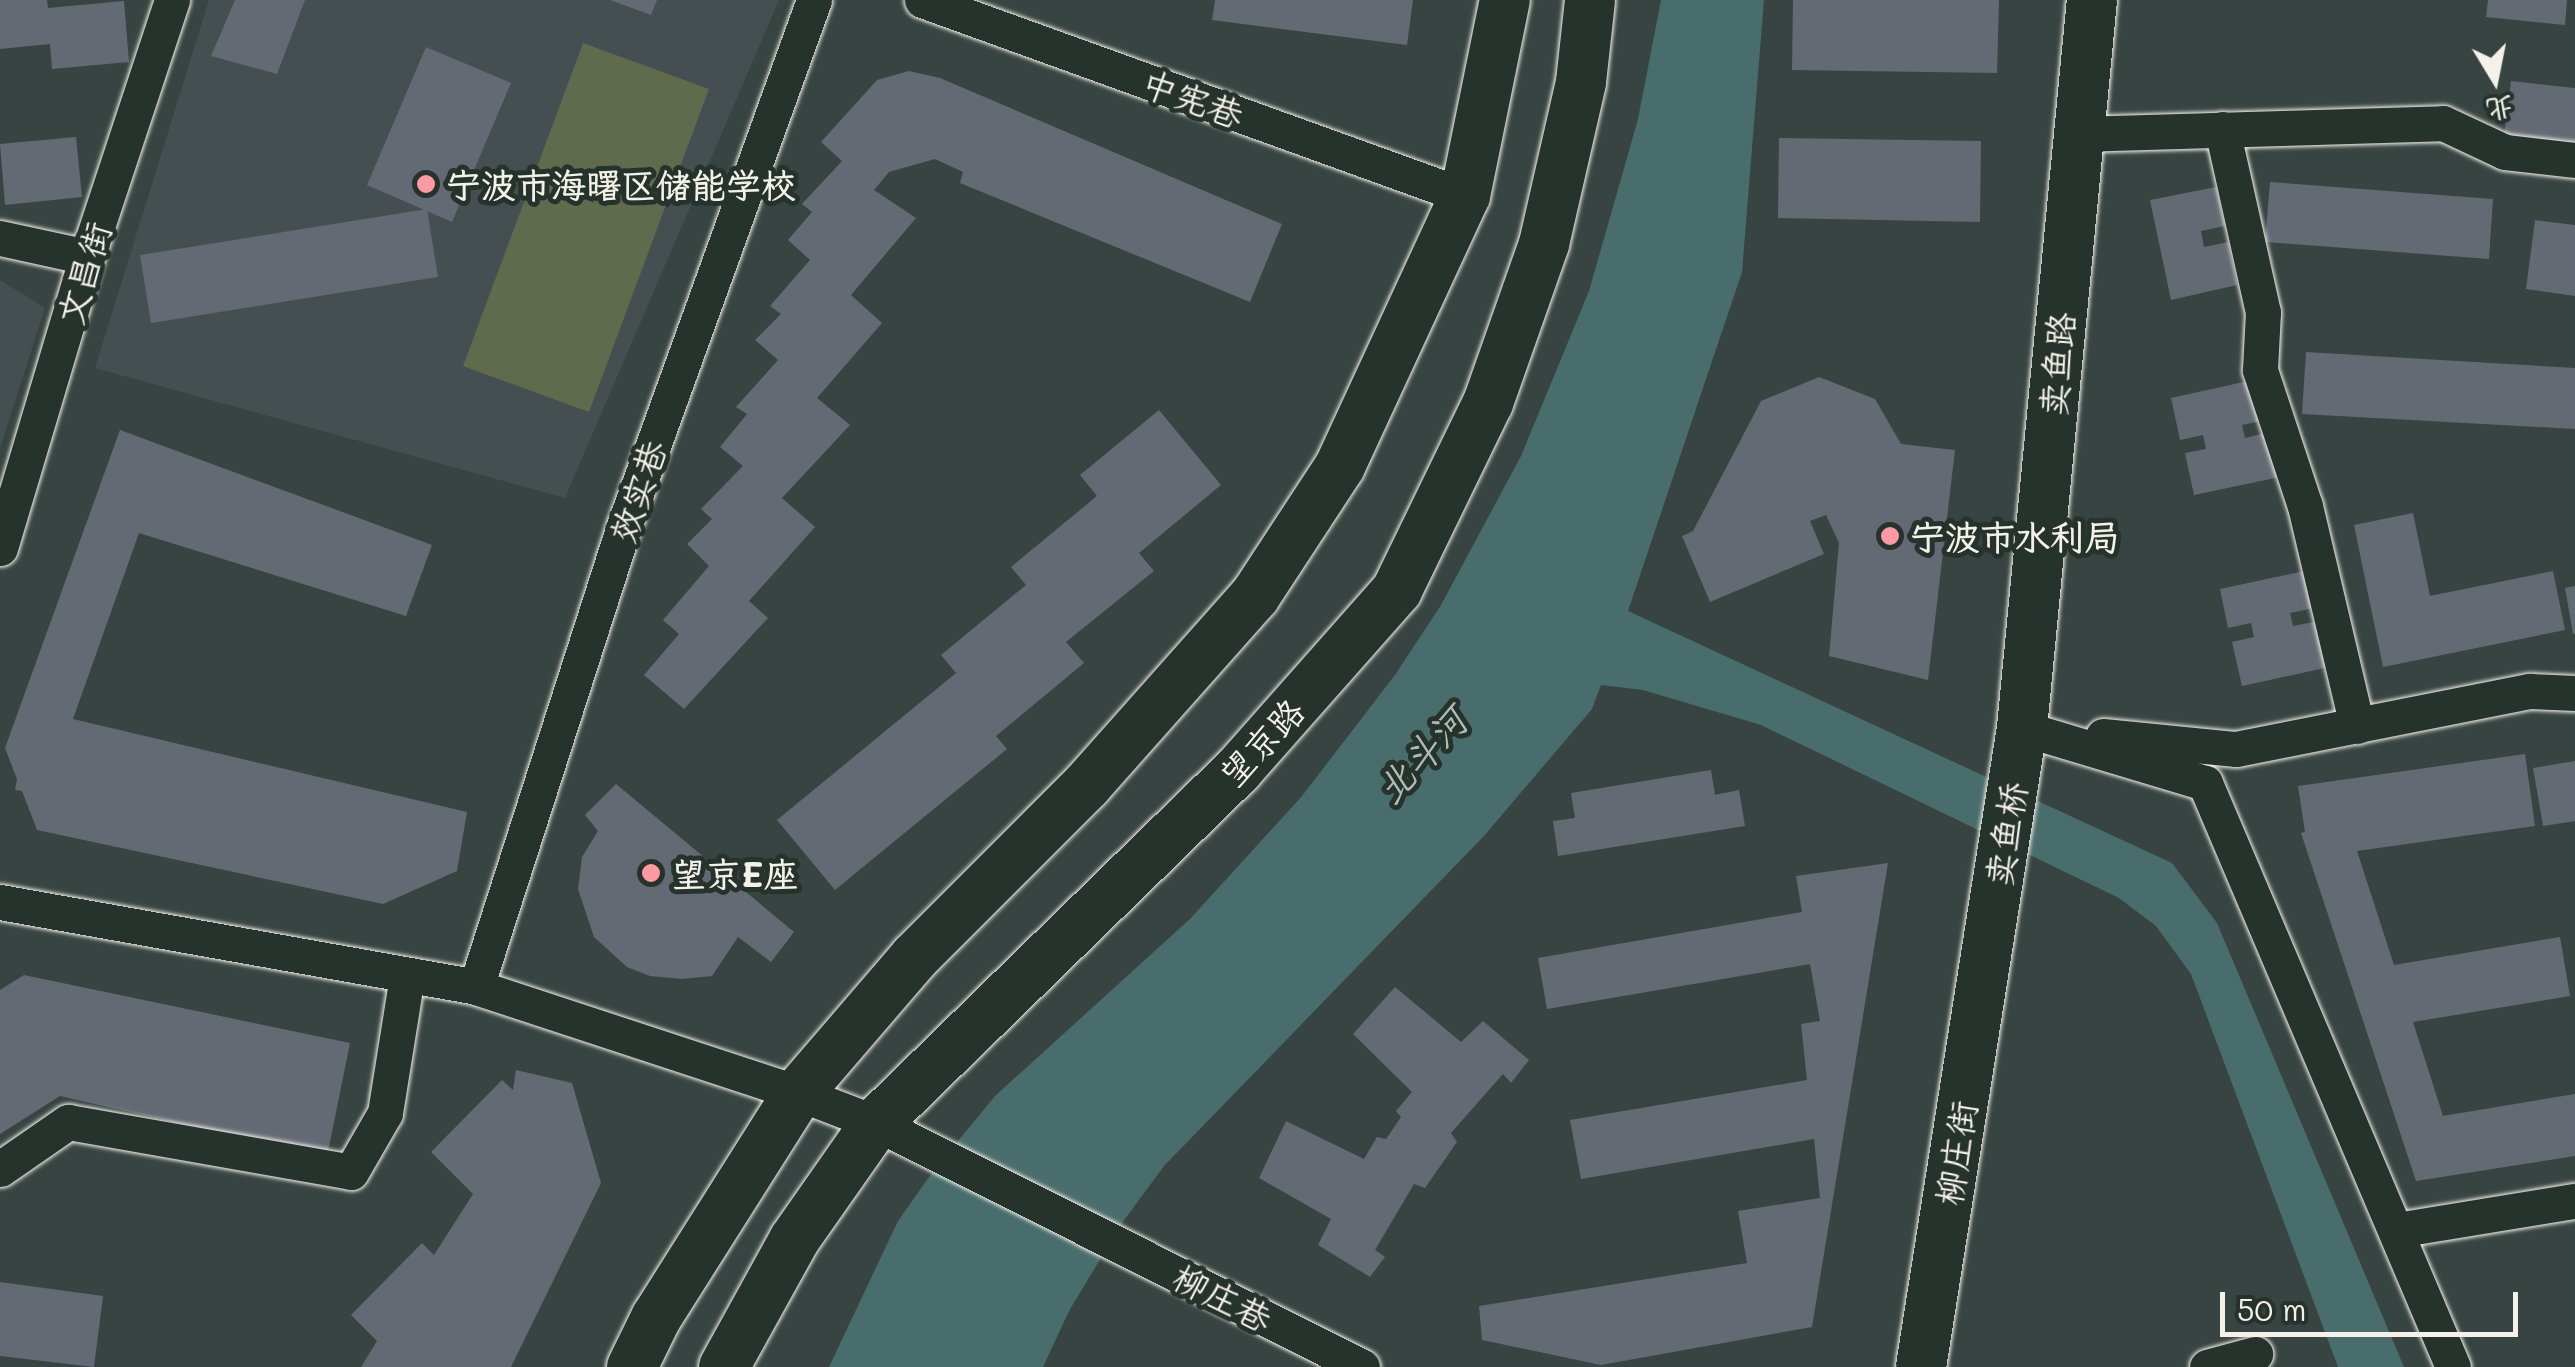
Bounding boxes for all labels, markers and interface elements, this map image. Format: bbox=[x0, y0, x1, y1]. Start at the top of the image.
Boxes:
north arrow bbox=[2445, 30, 2545, 130]
street label: 中宪巷 bbox=[1136, 60, 1250, 136]
text: 北 bbox=[2483, 89, 2517, 130]
place label: 宁波市海曙区储能学校 bbox=[446, 163, 796, 205]
marker: 宁波市海曙区储能学校 bbox=[415, 173, 437, 195]
street label: 文昌街 bbox=[48, 217, 118, 329]
street label: 卖鱼路 bbox=[2031, 310, 2081, 418]
street label: 效实巷 bbox=[600, 435, 674, 547]
place label: 宁波市水利局 bbox=[1910, 515, 2120, 557]
marker: 宁波市水利局 bbox=[1879, 525, 1901, 547]
street label: 望京路 bbox=[1210, 689, 1312, 795]
water label: 北斗河 bbox=[1365, 698, 1477, 812]
street label: 卖鱼桥 bbox=[1976, 779, 2034, 889]
place label: 望京E座 bbox=[671, 852, 798, 894]
marker: 望京E座 bbox=[640, 862, 662, 884]
street label: 柳庄街 bbox=[1926, 1098, 1984, 1208]
street label: 柳庄巷 bbox=[1167, 1254, 1279, 1340]
scale bar bbox=[2225, 1272, 2522, 1334]
text: 50 m bbox=[2237, 1289, 2307, 1329]

